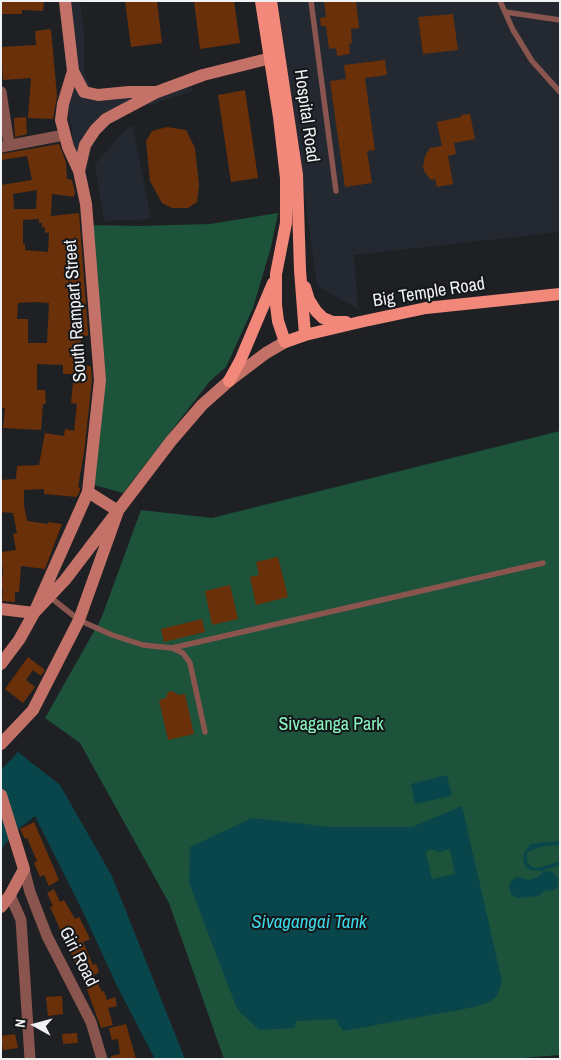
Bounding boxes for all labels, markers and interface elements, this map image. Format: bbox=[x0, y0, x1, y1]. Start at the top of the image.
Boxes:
street label: Hospital Road bbox=[289, 68, 323, 164]
street label: South Rampart Street bbox=[60, 239, 92, 383]
street label: Big Temple Road bbox=[371, 273, 487, 313]
park label: Sivaganga Park bbox=[278, 714, 384, 736]
water label: Sivagangai Tank bbox=[251, 912, 367, 934]
street label: Giri Road bbox=[54, 924, 102, 990]
north arrow bbox=[10, 1000, 60, 1050]
text: N bbox=[11, 1018, 30, 1028]

